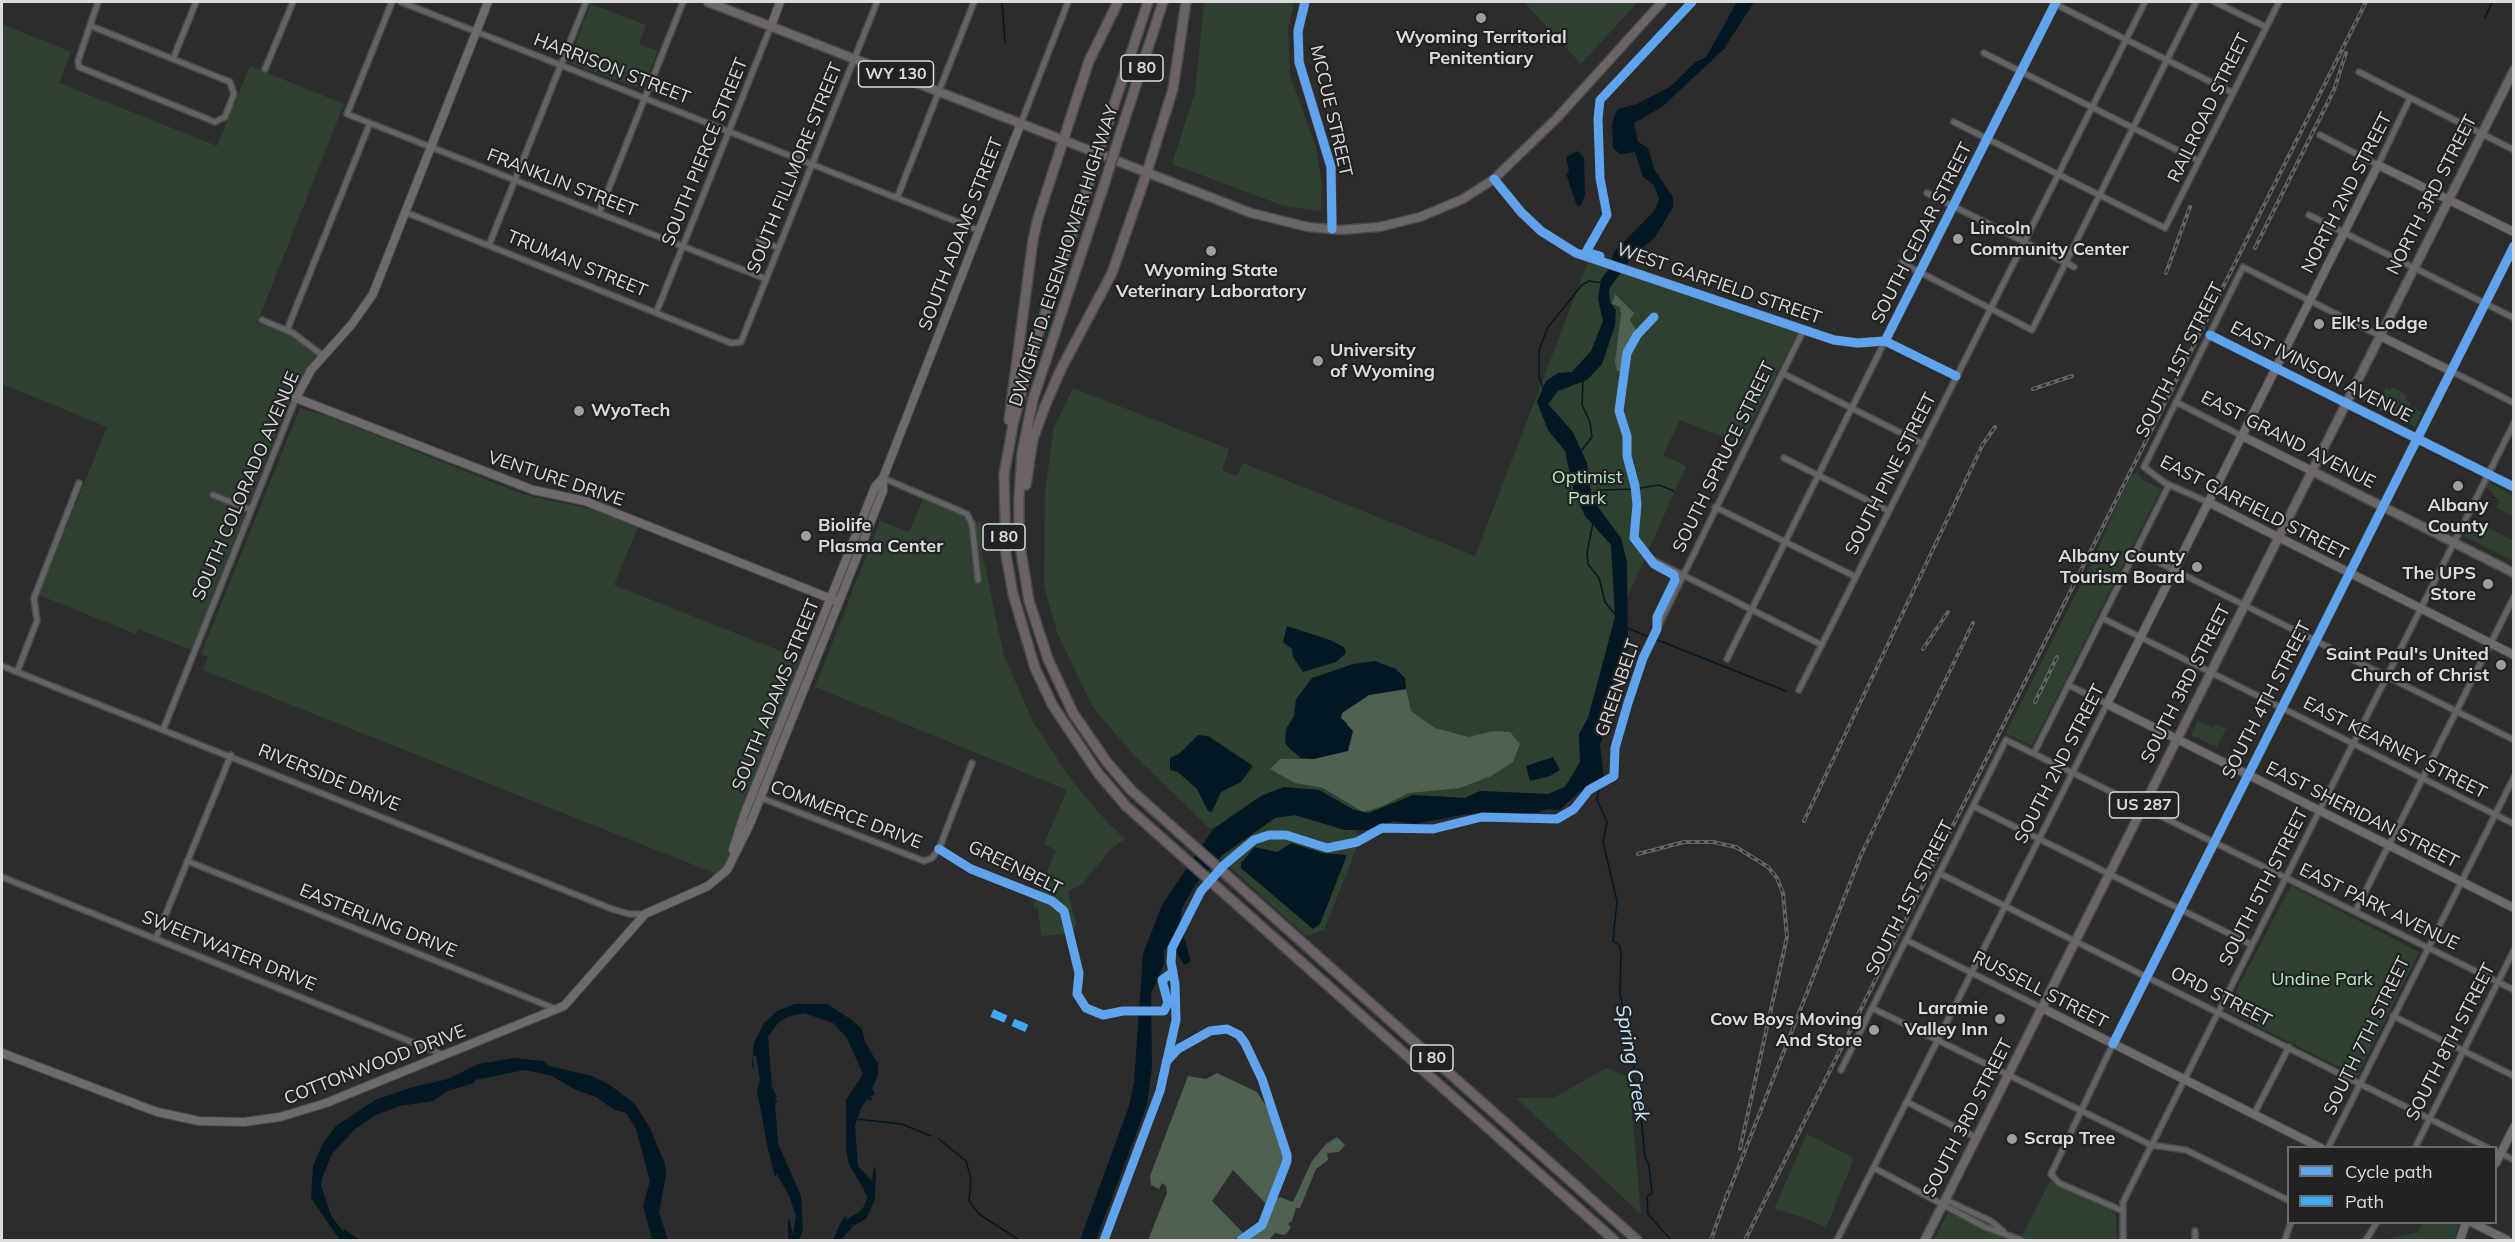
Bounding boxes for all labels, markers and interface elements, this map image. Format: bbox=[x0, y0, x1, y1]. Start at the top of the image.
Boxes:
marker: Wyoming Territorial Penitentiary bbox=[1474, 11, 1488, 25]
place label: Wyoming Territorial Penitentiary bbox=[1395, 27, 1567, 70]
street label: HARRISON STREET bbox=[531, 29, 693, 109]
street label: RAILROAD STREET bbox=[2163, 30, 2255, 186]
street label: MCCUE STREET bbox=[1305, 43, 1357, 179]
street label: SOUTH PIERCE STREET bbox=[657, 55, 753, 249]
road number: I 80 bbox=[1121, 55, 1163, 81]
street label: SOUTH FILLMORE STREET bbox=[743, 60, 847, 276]
road number: WY 130 bbox=[858, 61, 934, 87]
street label: DWIGHT D. EISENHOWER HIGHWAY bbox=[1005, 103, 1123, 409]
street label: NORTH 2ND STREET bbox=[2297, 109, 2397, 277]
street label: NORTH 3RD STREET bbox=[2382, 112, 2482, 278]
street label: SOUTH ADAMS STREET bbox=[914, 135, 1008, 333]
street label: SOUTH CEDAR STREET bbox=[1867, 139, 1977, 327]
street label: FRANKLIN STREET bbox=[484, 144, 640, 222]
place label: Lincoln Community Center bbox=[1970, 218, 2129, 260]
street label: TRUMAN STREET bbox=[504, 226, 650, 302]
marker: Lincoln Community Center bbox=[1951, 232, 1965, 246]
street label: WEST GARFIELD STREET bbox=[1614, 239, 1824, 329]
marker: Wyoming State Veterinary Laboratory bbox=[1204, 244, 1218, 258]
place label: Wyoming State Veterinary Laboratory bbox=[1116, 260, 1306, 302]
street label: SOUTH 1ST STREET bbox=[2132, 279, 2228, 441]
place label: Elk's Lodge bbox=[2331, 313, 2428, 335]
street label: EAST IVINSON AVENUE bbox=[2227, 317, 2415, 427]
marker: Elk's Lodge bbox=[2312, 317, 2326, 331]
place label: University of Wyoming bbox=[1330, 340, 1435, 382]
marker: University of Wyoming bbox=[1311, 354, 1325, 368]
street label: SOUTH SPRUCE STREET bbox=[1668, 358, 1780, 556]
street label: SOUTH COLORADO AVENUE bbox=[188, 368, 304, 604]
street label: EAST GRAND AVENUE bbox=[2197, 387, 2379, 493]
street label: SOUTH PINE STREET bbox=[1841, 389, 1941, 559]
place label: WyoTech bbox=[591, 400, 670, 422]
marker: WyoTech bbox=[572, 404, 586, 418]
street label: VENTURE DRIVE bbox=[485, 447, 627, 511]
street label: EAST GARFIELD STREET bbox=[2156, 451, 2352, 565]
park label: Optimist Park bbox=[1552, 467, 1622, 510]
marker: Albany County bbox=[2451, 479, 2465, 493]
place label: Albany County bbox=[2427, 495, 2489, 538]
place label: Biolife Plasma Center bbox=[818, 515, 943, 558]
road number: I 80 bbox=[983, 524, 1025, 550]
marker: Biolife Plasma Center bbox=[799, 529, 813, 543]
place label: Albany County Tourism Board bbox=[2058, 546, 2185, 588]
marker: Albany County Tourism Board bbox=[2190, 560, 2204, 574]
place label: The UPS Store bbox=[2402, 563, 2476, 606]
marker: The UPS Store bbox=[2481, 577, 2495, 591]
street label: SOUTH ADAMS STREET bbox=[728, 596, 824, 794]
street label: SOUTH 3RD STREET bbox=[2137, 601, 2235, 767]
street label: SOUTH 4TH STREET bbox=[2218, 618, 2316, 782]
street label: GREENBELT bbox=[1591, 637, 1645, 739]
place label: Saint Paul's United Church of Christ bbox=[2326, 644, 2489, 686]
marker: Saint Paul's United Church of Christ bbox=[2494, 658, 2508, 672]
street label: SOUTH 2ND STREET bbox=[2010, 681, 2110, 847]
street label: EAST KEARNEY STREET bbox=[2300, 692, 2490, 804]
street label: RIVERSIDE DRIVE bbox=[255, 740, 403, 816]
street label: EAST SHERIDAN STREET bbox=[2262, 757, 2462, 873]
street label: COMMERCE DRIVE bbox=[767, 776, 925, 854]
road number: US 287 bbox=[2110, 792, 2178, 818]
street label: SOUTH 5TH STREET bbox=[2215, 805, 2313, 969]
street label: SOUTH 1ST STREET bbox=[1862, 817, 1958, 979]
street label: GREENBELT bbox=[965, 836, 1065, 900]
street label: EAST PARK AVENUE bbox=[2296, 859, 2462, 955]
street label: EASTERLING DRIVE bbox=[296, 880, 460, 962]
street label: SWEETWATER DRIVE bbox=[139, 906, 319, 996]
street label: RUSSELL STREET bbox=[1969, 947, 2111, 1033]
street label: SOUTH 7TH STREET bbox=[2319, 953, 2415, 1119]
street label: SOUTH 8TH STREET bbox=[2402, 960, 2500, 1124]
street label: ORD STREET bbox=[2167, 962, 2275, 1032]
park label: Undine Park bbox=[2271, 969, 2373, 991]
place label: Laramie Valley Inn bbox=[1904, 998, 1988, 1040]
water label: Spring Creek bbox=[1610, 1003, 1654, 1123]
place label: Cow Boys Moving And Store bbox=[1710, 1009, 1862, 1052]
marker: Laramie Valley Inn bbox=[1993, 1012, 2007, 1026]
street label: COTTONWOOD DRIVE bbox=[281, 1020, 469, 1110]
marker: Cow Boys Moving And Store bbox=[1867, 1023, 1881, 1037]
street label: SOUTH 3RD STREET bbox=[1919, 1035, 2017, 1201]
road number: I 80 bbox=[1411, 1045, 1453, 1071]
place label: Scrap Tree bbox=[2024, 1128, 2115, 1150]
marker: Scrap Tree bbox=[2005, 1132, 2019, 1146]
legend bbox=[2287, 1146, 2497, 1224]
text: Cycle path bbox=[2345, 1160, 2432, 1183]
text: Path bbox=[2345, 1190, 2384, 1213]

